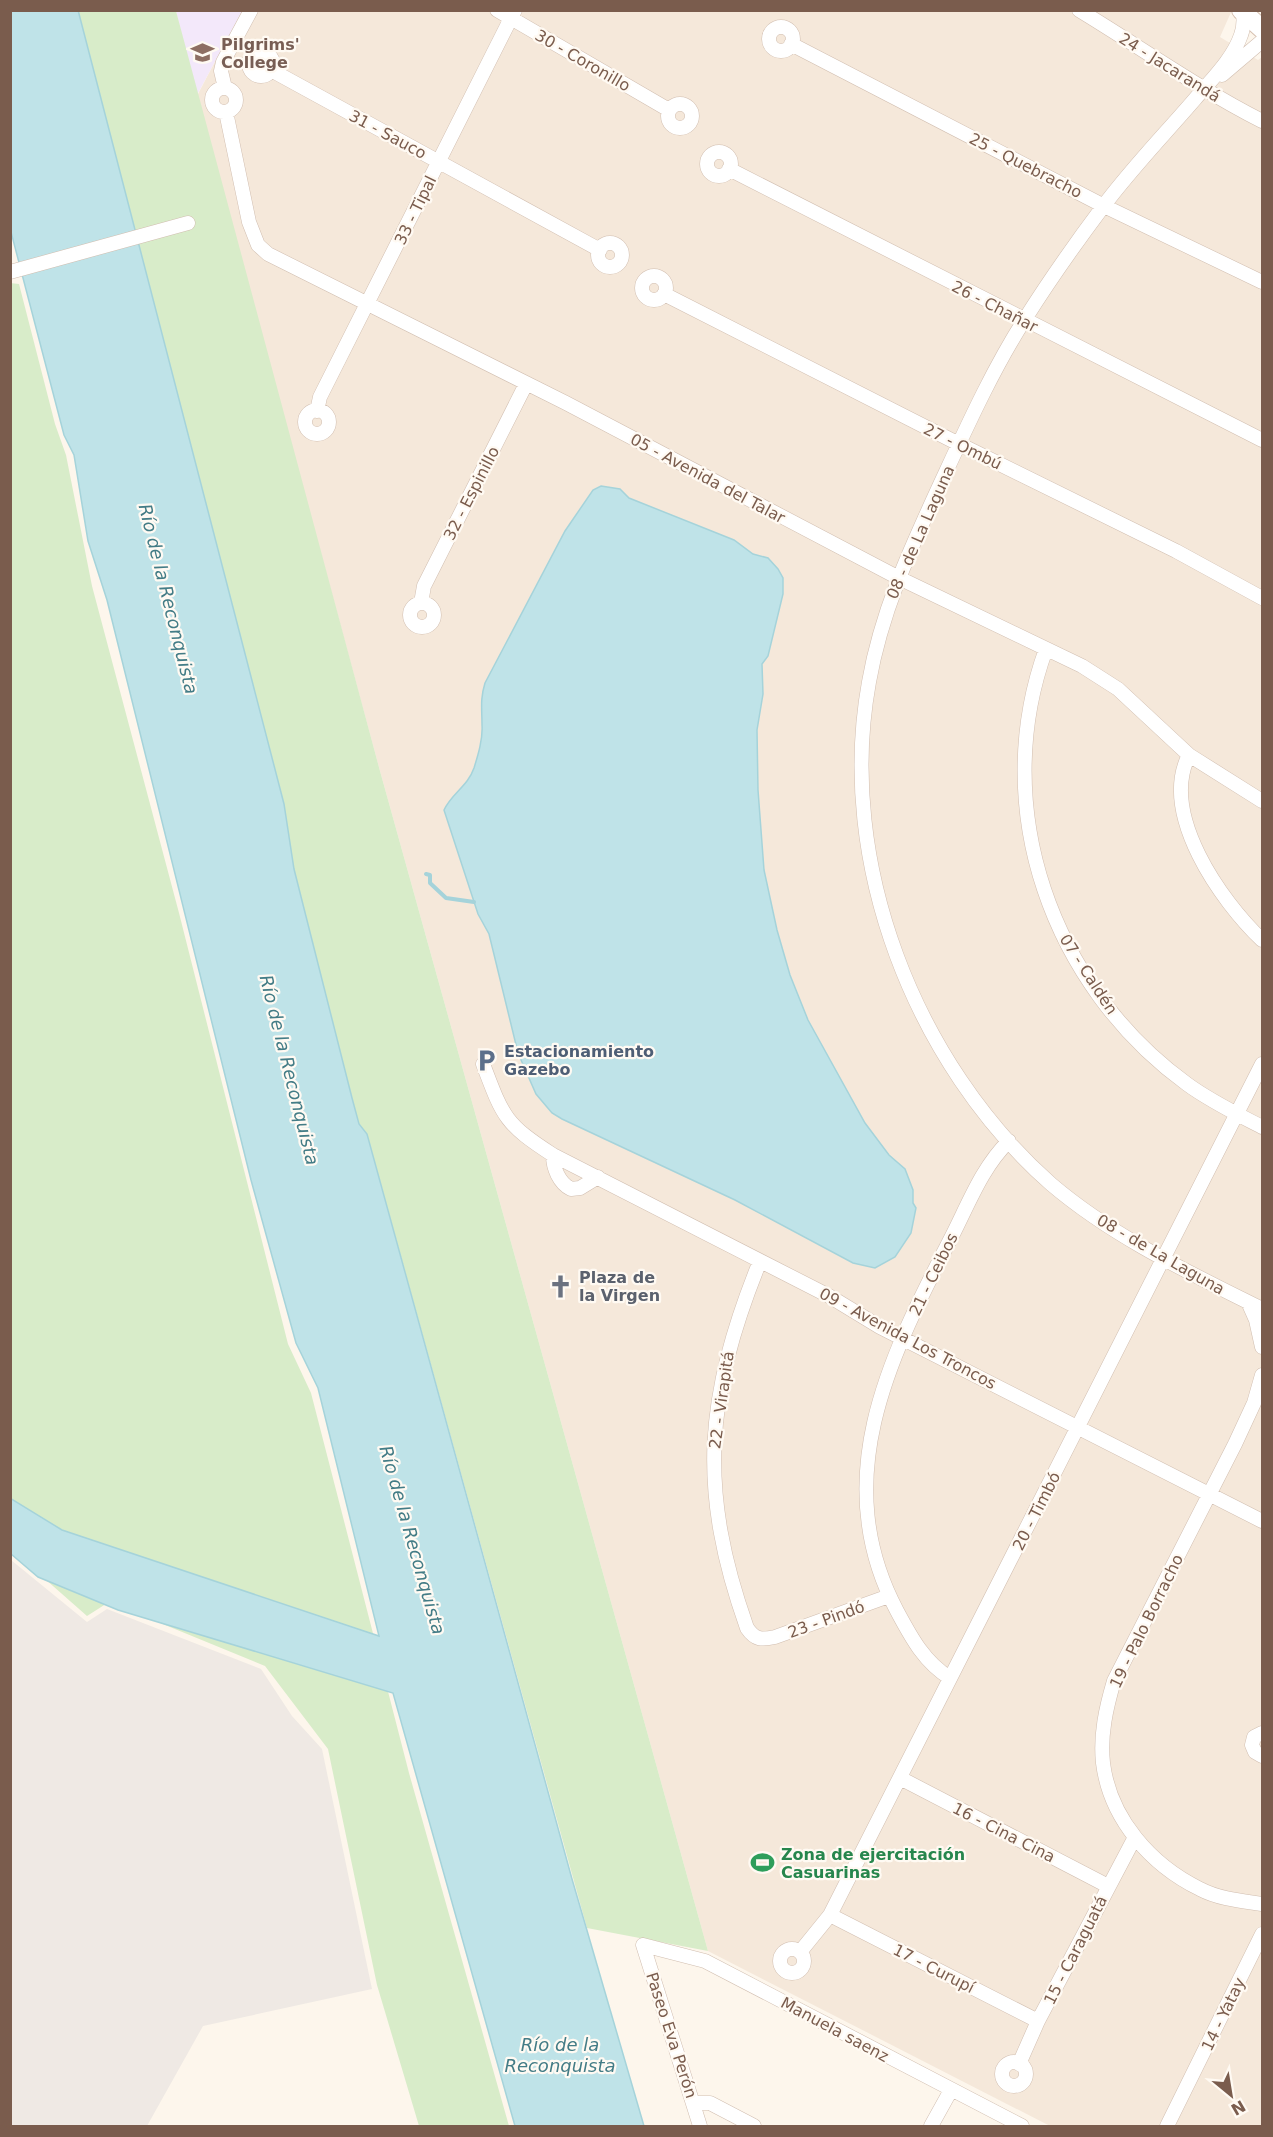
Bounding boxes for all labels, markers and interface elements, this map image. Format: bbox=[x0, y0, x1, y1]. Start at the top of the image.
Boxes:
street label: 30 - Coronillo bbox=[532, 26, 634, 95]
street label: 24 - Jacarandá bbox=[1116, 29, 1224, 106]
place label: Pilgrims' College bbox=[221, 35, 300, 72]
school or university icon: Pilgrims' College bbox=[190, 40, 216, 66]
street label: 31 - Sauco bbox=[346, 106, 430, 163]
street label: 25 - Quebracho bbox=[966, 129, 1085, 202]
street label: 33 - Tipal bbox=[391, 173, 440, 248]
street label: 26 - Chañar bbox=[949, 277, 1041, 336]
street label: 27 - Ombú bbox=[921, 419, 1005, 474]
street label: 05 - Avenida del Talar bbox=[627, 430, 789, 528]
street label: 32 - Espinillo bbox=[440, 443, 503, 543]
street label: 08 - de La Laguna bbox=[882, 462, 958, 602]
water label: Río de la Reconquista bbox=[135, 502, 202, 696]
street label: 07 - Caldén bbox=[1056, 931, 1122, 1018]
water label: Río de la Reconquista bbox=[256, 973, 323, 1167]
place label: Estacionamiento Gazebo bbox=[504, 1042, 654, 1079]
parking icon: Estacionamiento Gazebo bbox=[473, 1047, 499, 1073]
street label: 08 - de La Laguna bbox=[1094, 1210, 1228, 1299]
street label: 21 - Ceibos bbox=[905, 1230, 962, 1319]
place label: Plaza de la Virgen bbox=[579, 1268, 660, 1305]
church icon: Plaza de la Virgen bbox=[548, 1273, 574, 1299]
street label: 09 - Avenida Los Troncos bbox=[816, 1284, 999, 1393]
street label: 22 - Virapitá bbox=[705, 1350, 738, 1450]
water label: Río de la Reconquista bbox=[375, 1443, 450, 1637]
street label: 20 - Timbó bbox=[1009, 1469, 1064, 1554]
street label: 19 - Palo Borracho bbox=[1106, 1551, 1187, 1691]
street label: 23 - Pindó bbox=[785, 1597, 867, 1642]
street label: 16 - Cina Cina bbox=[949, 1798, 1058, 1866]
place label: Zona de ejercitación Casuarinas bbox=[781, 1845, 965, 1882]
sports icon: Zona de ejercitación Casuarinas bbox=[750, 1850, 776, 1876]
street label: 15 - Caraguatá bbox=[1040, 1893, 1111, 2008]
street label: 17 - Curupí bbox=[890, 1940, 978, 1997]
street label: Paseo Eva Perón bbox=[642, 1970, 701, 2101]
street label: 14 - Yatay bbox=[1198, 1974, 1249, 2054]
street label: Manuela saenz bbox=[778, 1993, 892, 2066]
water label: Río de la Reconquista bbox=[504, 2034, 616, 2076]
north arrow bbox=[1201, 2065, 1261, 2125]
text: N bbox=[1228, 2096, 1249, 2119]

